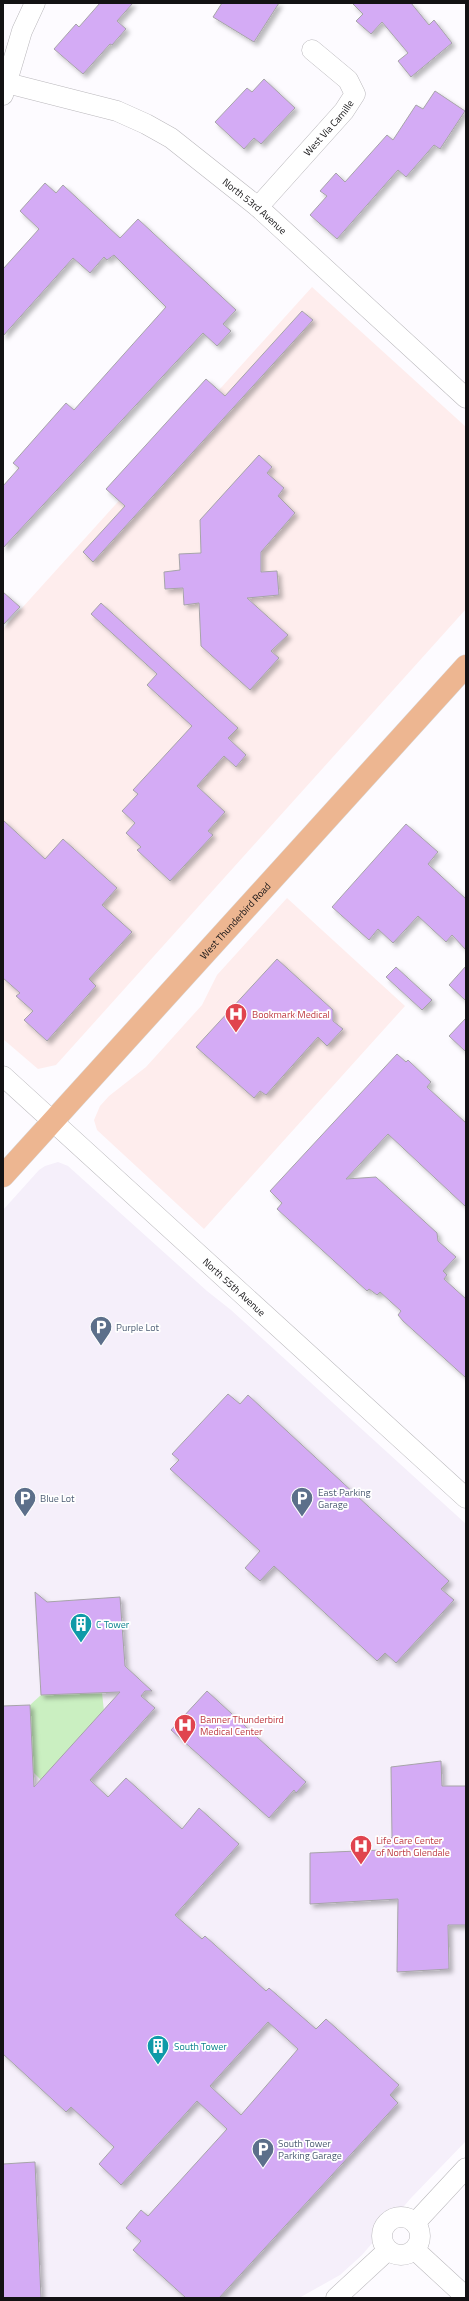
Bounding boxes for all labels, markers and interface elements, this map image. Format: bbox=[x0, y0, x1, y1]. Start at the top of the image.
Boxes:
street label: West Via Camille bbox=[300, 97, 357, 159]
street label: North 53rd Avenue bbox=[219, 175, 290, 238]
street label: West Thunderbird Road bbox=[196, 879, 274, 963]
hospital icon: Bookmark Medical bbox=[223, 1001, 249, 1034]
place label: Bookmark Medical bbox=[252, 1007, 330, 1022]
street label: North 55th Avenue bbox=[199, 1255, 269, 1320]
parking icon: Purple Lot bbox=[88, 1314, 114, 1347]
place label: Purple Lot bbox=[116, 1320, 160, 1335]
parking icon: Blue Lot bbox=[12, 1485, 38, 1518]
parking icon: East Parking Garage bbox=[289, 1485, 315, 1518]
place label: East Parking Garage bbox=[318, 1485, 371, 1512]
place label: Blue Lot bbox=[40, 1491, 75, 1506]
building icon: C Tower bbox=[68, 1611, 94, 1644]
place label: C Tower bbox=[96, 1617, 130, 1632]
hospital icon: Banner Thunderbird Medical Center bbox=[172, 1712, 198, 1745]
place label: Banner Thunderbird Medical Center bbox=[200, 1712, 284, 1739]
hospital icon: Life Care Center of North Glendale bbox=[348, 1833, 374, 1866]
place label: Life Care Center of North Glendale bbox=[376, 1833, 450, 1860]
building icon: South Tower bbox=[145, 2033, 171, 2066]
place label: South Tower bbox=[174, 2039, 227, 2054]
parking icon: South Tower Parking Garage bbox=[250, 2136, 276, 2169]
place label: South Tower Parking Garage bbox=[278, 2136, 342, 2163]

